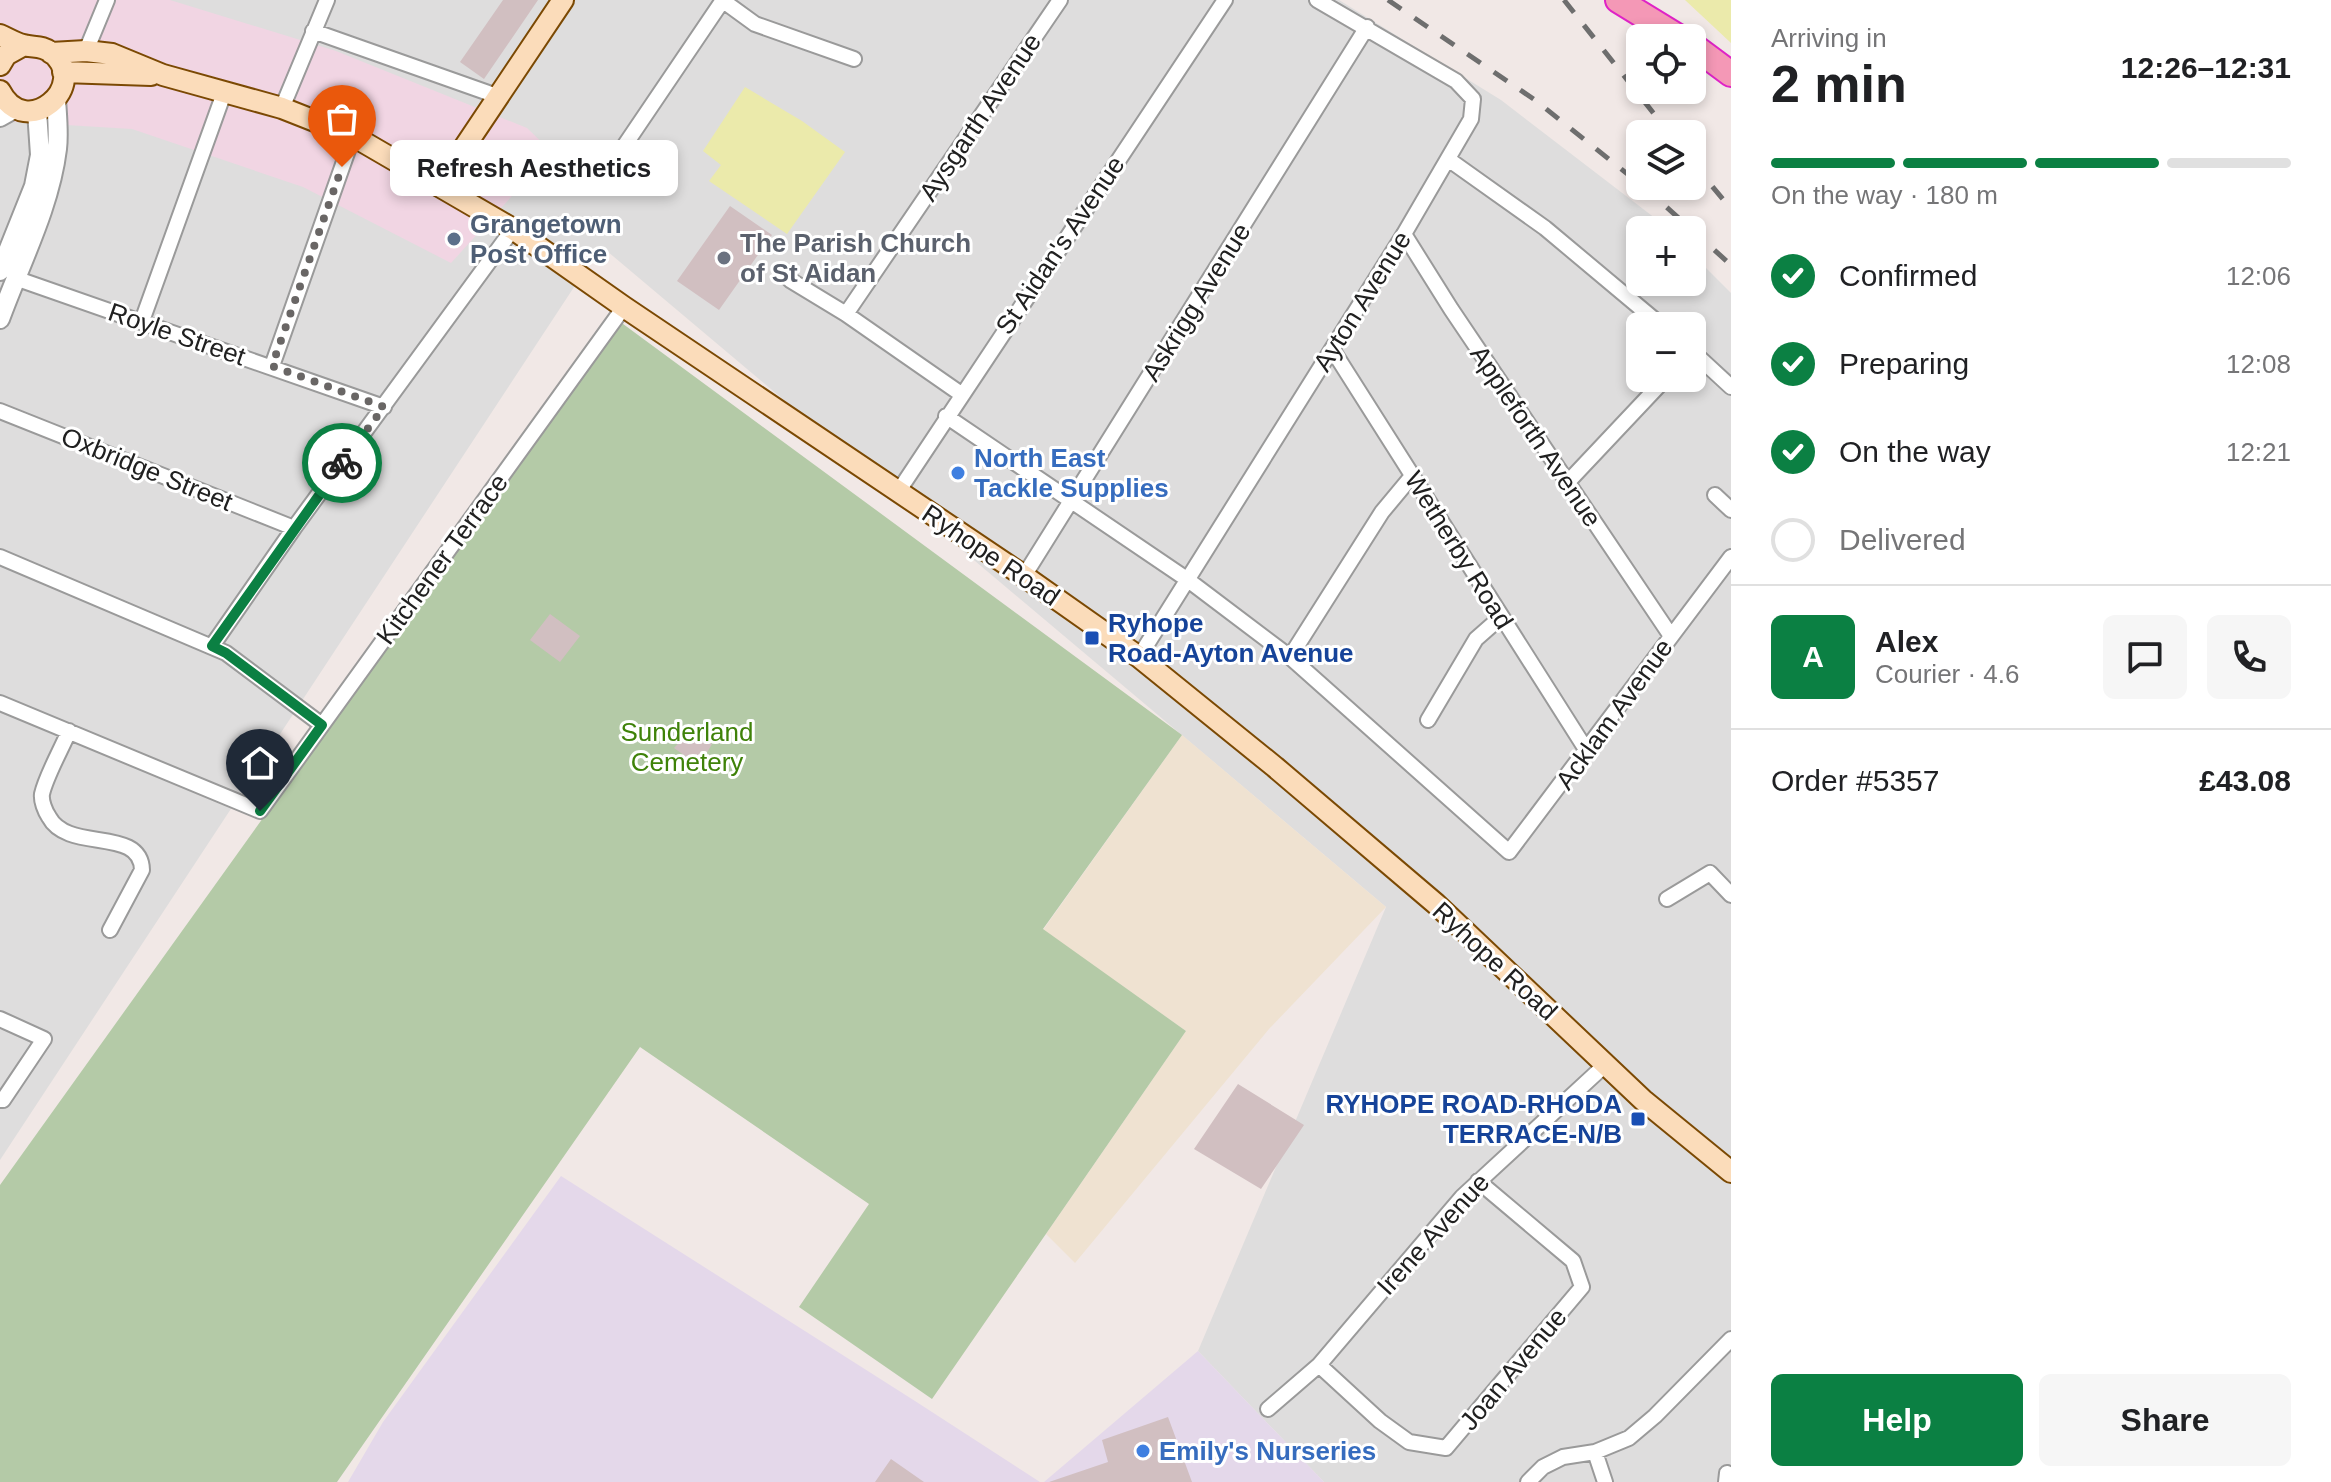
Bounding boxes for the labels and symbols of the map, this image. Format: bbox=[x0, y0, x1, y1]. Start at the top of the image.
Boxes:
street label: Aysgarth Avenue bbox=[913, 28, 1047, 206]
pin bbox=[308, 85, 376, 167]
callout: Refresh Aesthetics bbox=[390, 139, 678, 195]
street label: St Aidan's Avenue bbox=[989, 150, 1131, 340]
place label: Grangetown Post Office bbox=[470, 209, 622, 269]
street label: Askrigg Avenue bbox=[1136, 218, 1256, 386]
street label: Ayton Avenue bbox=[1307, 225, 1417, 377]
place label: The Parish Church of St Aidan bbox=[740, 228, 971, 288]
marker: Grangetown Post Office bbox=[445, 230, 463, 248]
marker: The Parish Church of St Aidan bbox=[715, 249, 733, 267]
street label: Royle Street bbox=[104, 297, 250, 372]
street label: Appleforth Avenue bbox=[1464, 340, 1608, 532]
street label: Oxbridge Street bbox=[57, 421, 238, 517]
courier bbox=[302, 423, 382, 503]
place label: North East Tackle Supplies bbox=[974, 443, 1169, 503]
marker: North East Tackle Supplies bbox=[949, 464, 967, 482]
street label: Wetherby Road bbox=[1399, 466, 1519, 634]
street label: Kitchener Terrace bbox=[370, 468, 514, 650]
street label: Ryhope Road bbox=[917, 498, 1065, 612]
place label: Ryhope Road-Ayton Avenue bbox=[1108, 608, 1354, 668]
marker: Ryhope Road-Ayton Avenue bbox=[1083, 629, 1101, 647]
street label: Acklam Avenue bbox=[1549, 633, 1679, 795]
park label: Sunderland Cemetery bbox=[621, 717, 754, 777]
pin bbox=[226, 729, 294, 811]
street label: Ryhope Road bbox=[1427, 896, 1563, 1026]
place label: RYHOPE ROAD-RHODA TERRACE-N/B bbox=[1325, 1089, 1622, 1149]
marker: RYHOPE ROAD-RHODA TERRACE-N/B bbox=[1629, 1110, 1647, 1128]
street label: Irene Avenue bbox=[1371, 1167, 1495, 1301]
street label: Joan Avenue bbox=[1453, 1302, 1573, 1436]
place label: Emily's Nurseries bbox=[1159, 1436, 1376, 1466]
marker: Emily's Nurseries bbox=[1134, 1442, 1152, 1460]

